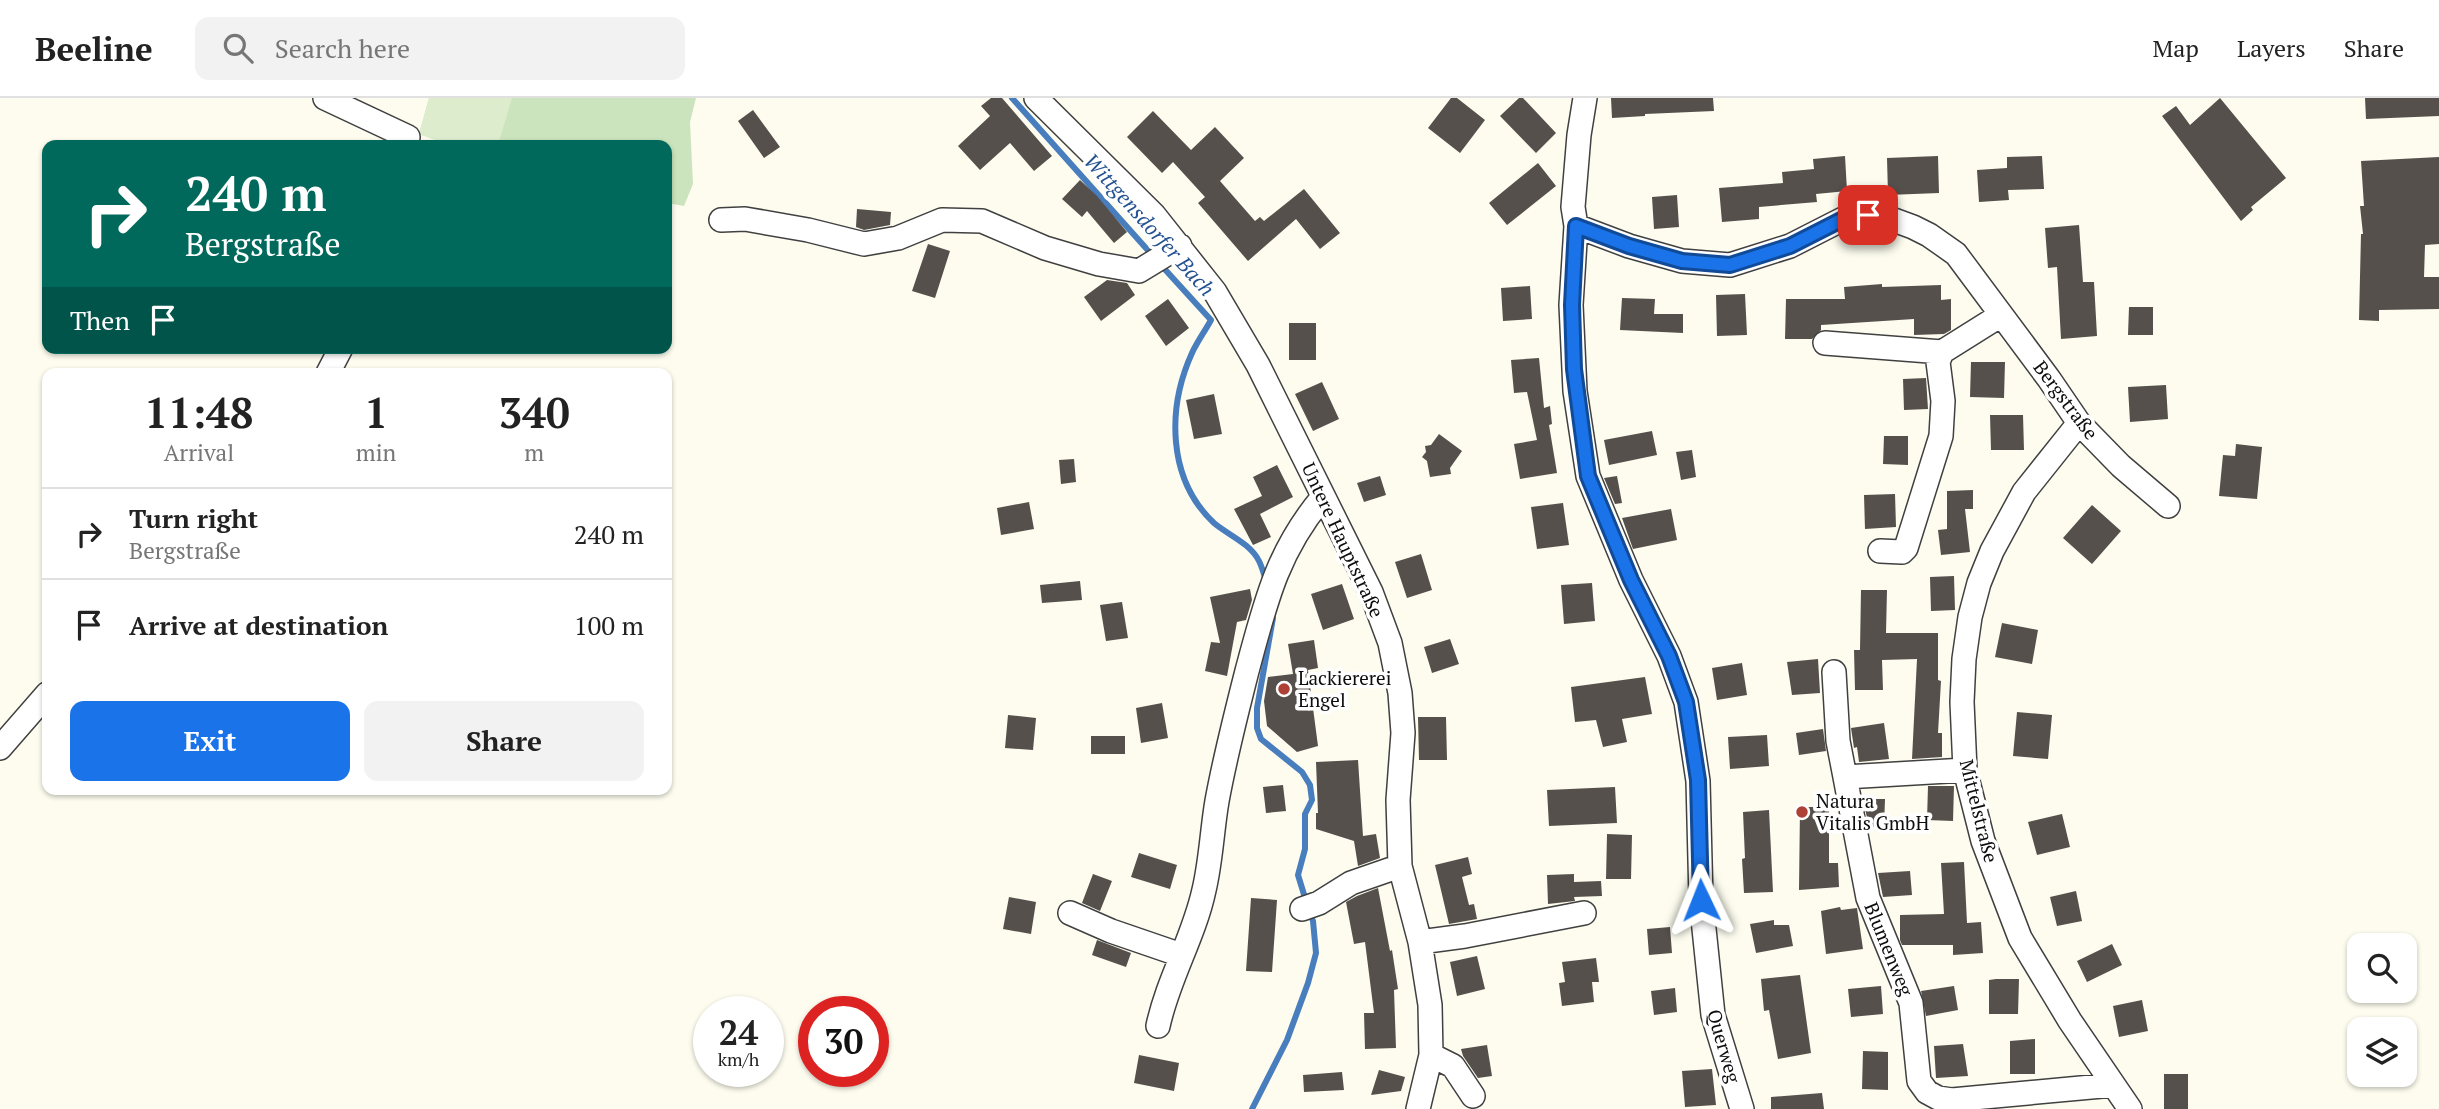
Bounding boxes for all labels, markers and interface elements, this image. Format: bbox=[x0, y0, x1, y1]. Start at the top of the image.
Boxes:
search box bbox=[195, 17, 685, 80]
text: Beeline bbox=[35, 27, 153, 70]
icon: search bbox=[219, 29, 257, 67]
text: Search here bbox=[275, 31, 410, 65]
text: Map bbox=[2152, 32, 2199, 64]
text: Layers bbox=[2237, 32, 2306, 64]
text: Share bbox=[2344, 32, 2404, 64]
water label: Wittgensdorfer Bach bbox=[1078, 147, 1221, 302]
text: 240 m bbox=[185, 160, 327, 225]
icon: right bbox=[70, 168, 161, 259]
pin bbox=[1838, 185, 1898, 245]
icon: arrive bbox=[1849, 196, 1887, 234]
text: Bergstraße bbox=[185, 223, 341, 265]
icon: arrive bbox=[144, 301, 182, 339]
text: Then bbox=[70, 303, 130, 337]
street label: Bergstraße bbox=[2029, 355, 2104, 444]
text: 11:48 bbox=[144, 384, 254, 440]
text: 1 bbox=[364, 384, 388, 440]
text: 340 bbox=[499, 384, 570, 440]
text: Arrival bbox=[164, 437, 234, 468]
text: min bbox=[356, 437, 396, 468]
text: m bbox=[524, 437, 544, 468]
street label: Untere Hauptstraße bbox=[1297, 458, 1390, 621]
text: Turn right bbox=[129, 501, 258, 535]
icon: right bbox=[70, 515, 108, 553]
text: 240 m bbox=[574, 517, 644, 551]
text: Bergstraße bbox=[129, 535, 241, 566]
icon: arrive bbox=[70, 606, 108, 644]
text: Arrive at destination bbox=[129, 608, 388, 642]
text: 100 m bbox=[574, 608, 644, 642]
place label: Lackiererei Engel bbox=[1298, 665, 1391, 712]
marker: Lackiererei Engel bbox=[1276, 681, 1292, 697]
button: Exit bbox=[70, 701, 350, 781]
button: Share bbox=[364, 701, 644, 781]
street label: Mittelstraße bbox=[1955, 757, 2004, 865]
place label: Natura Vitalis GmbH bbox=[1816, 788, 1929, 835]
marker: Natura Vitalis GmbH bbox=[1794, 804, 1810, 820]
position arrow bbox=[1664, 863, 1738, 937]
street label: Blumenweg bbox=[1859, 898, 1920, 1000]
map controls bbox=[2347, 933, 2417, 1087]
button: search bbox=[2347, 933, 2417, 1003]
speed limit sign: 30 bbox=[798, 996, 889, 1087]
street label: Querweg bbox=[1702, 1006, 1747, 1086]
text: 24 bbox=[719, 1009, 758, 1055]
button: layers bbox=[2347, 1017, 2417, 1087]
text: km/h bbox=[718, 1047, 759, 1071]

